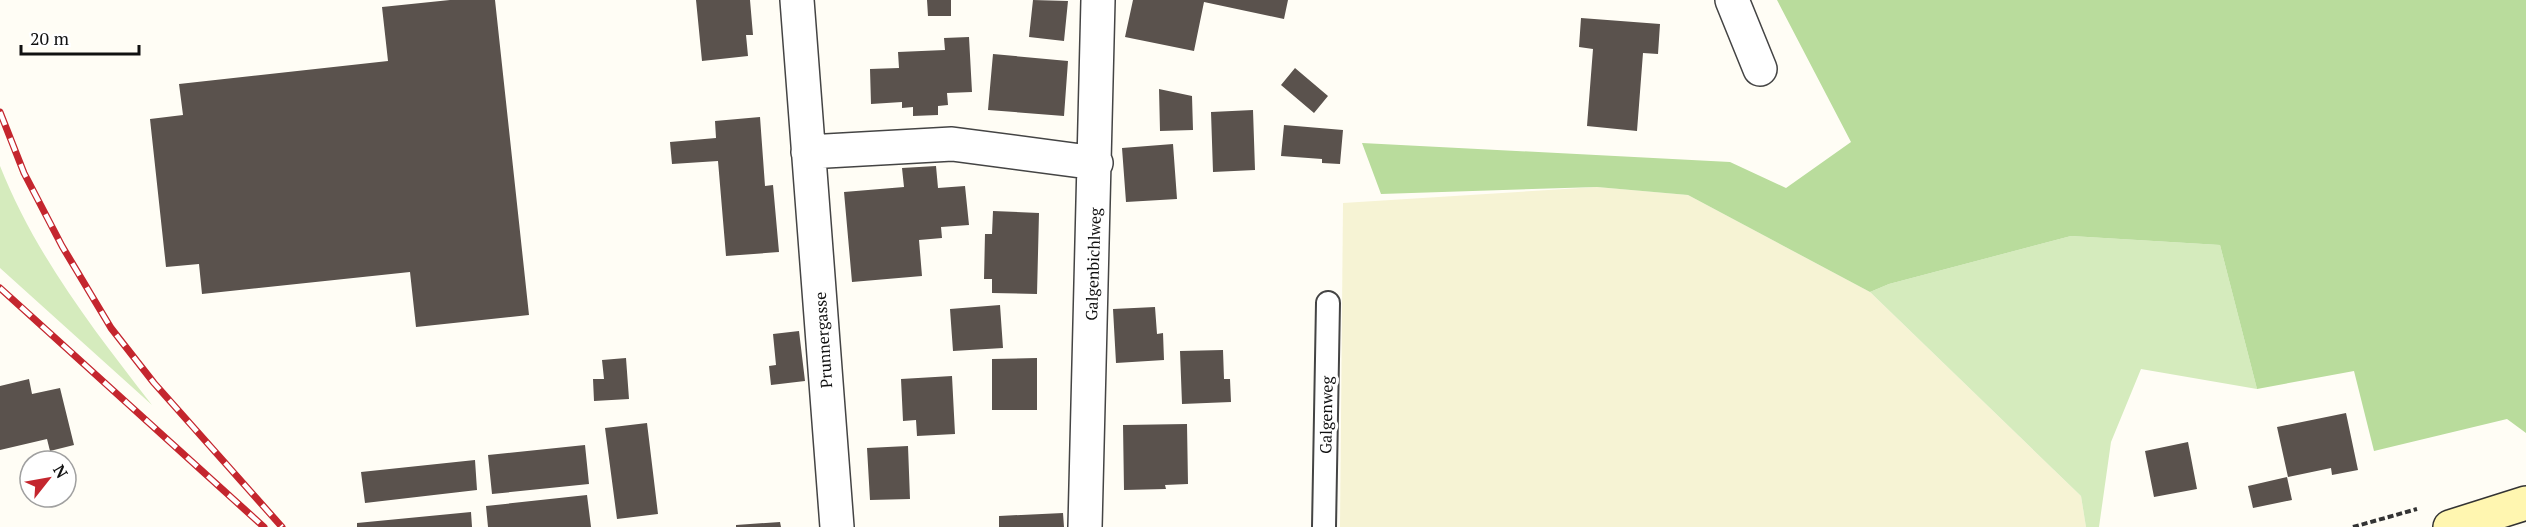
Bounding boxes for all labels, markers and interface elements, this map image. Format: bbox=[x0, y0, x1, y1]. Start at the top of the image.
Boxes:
scale bar bbox=[21, 18, 140, 56]
text: 20 m bbox=[30, 26, 70, 50]
street label: Galgenbichlweg bbox=[1080, 207, 1106, 321]
street label: Prunnergasse bbox=[809, 291, 837, 389]
street label: Galgenweg bbox=[1314, 375, 1338, 454]
north arrow bbox=[18, 449, 78, 509]
text: N bbox=[48, 460, 73, 482]

